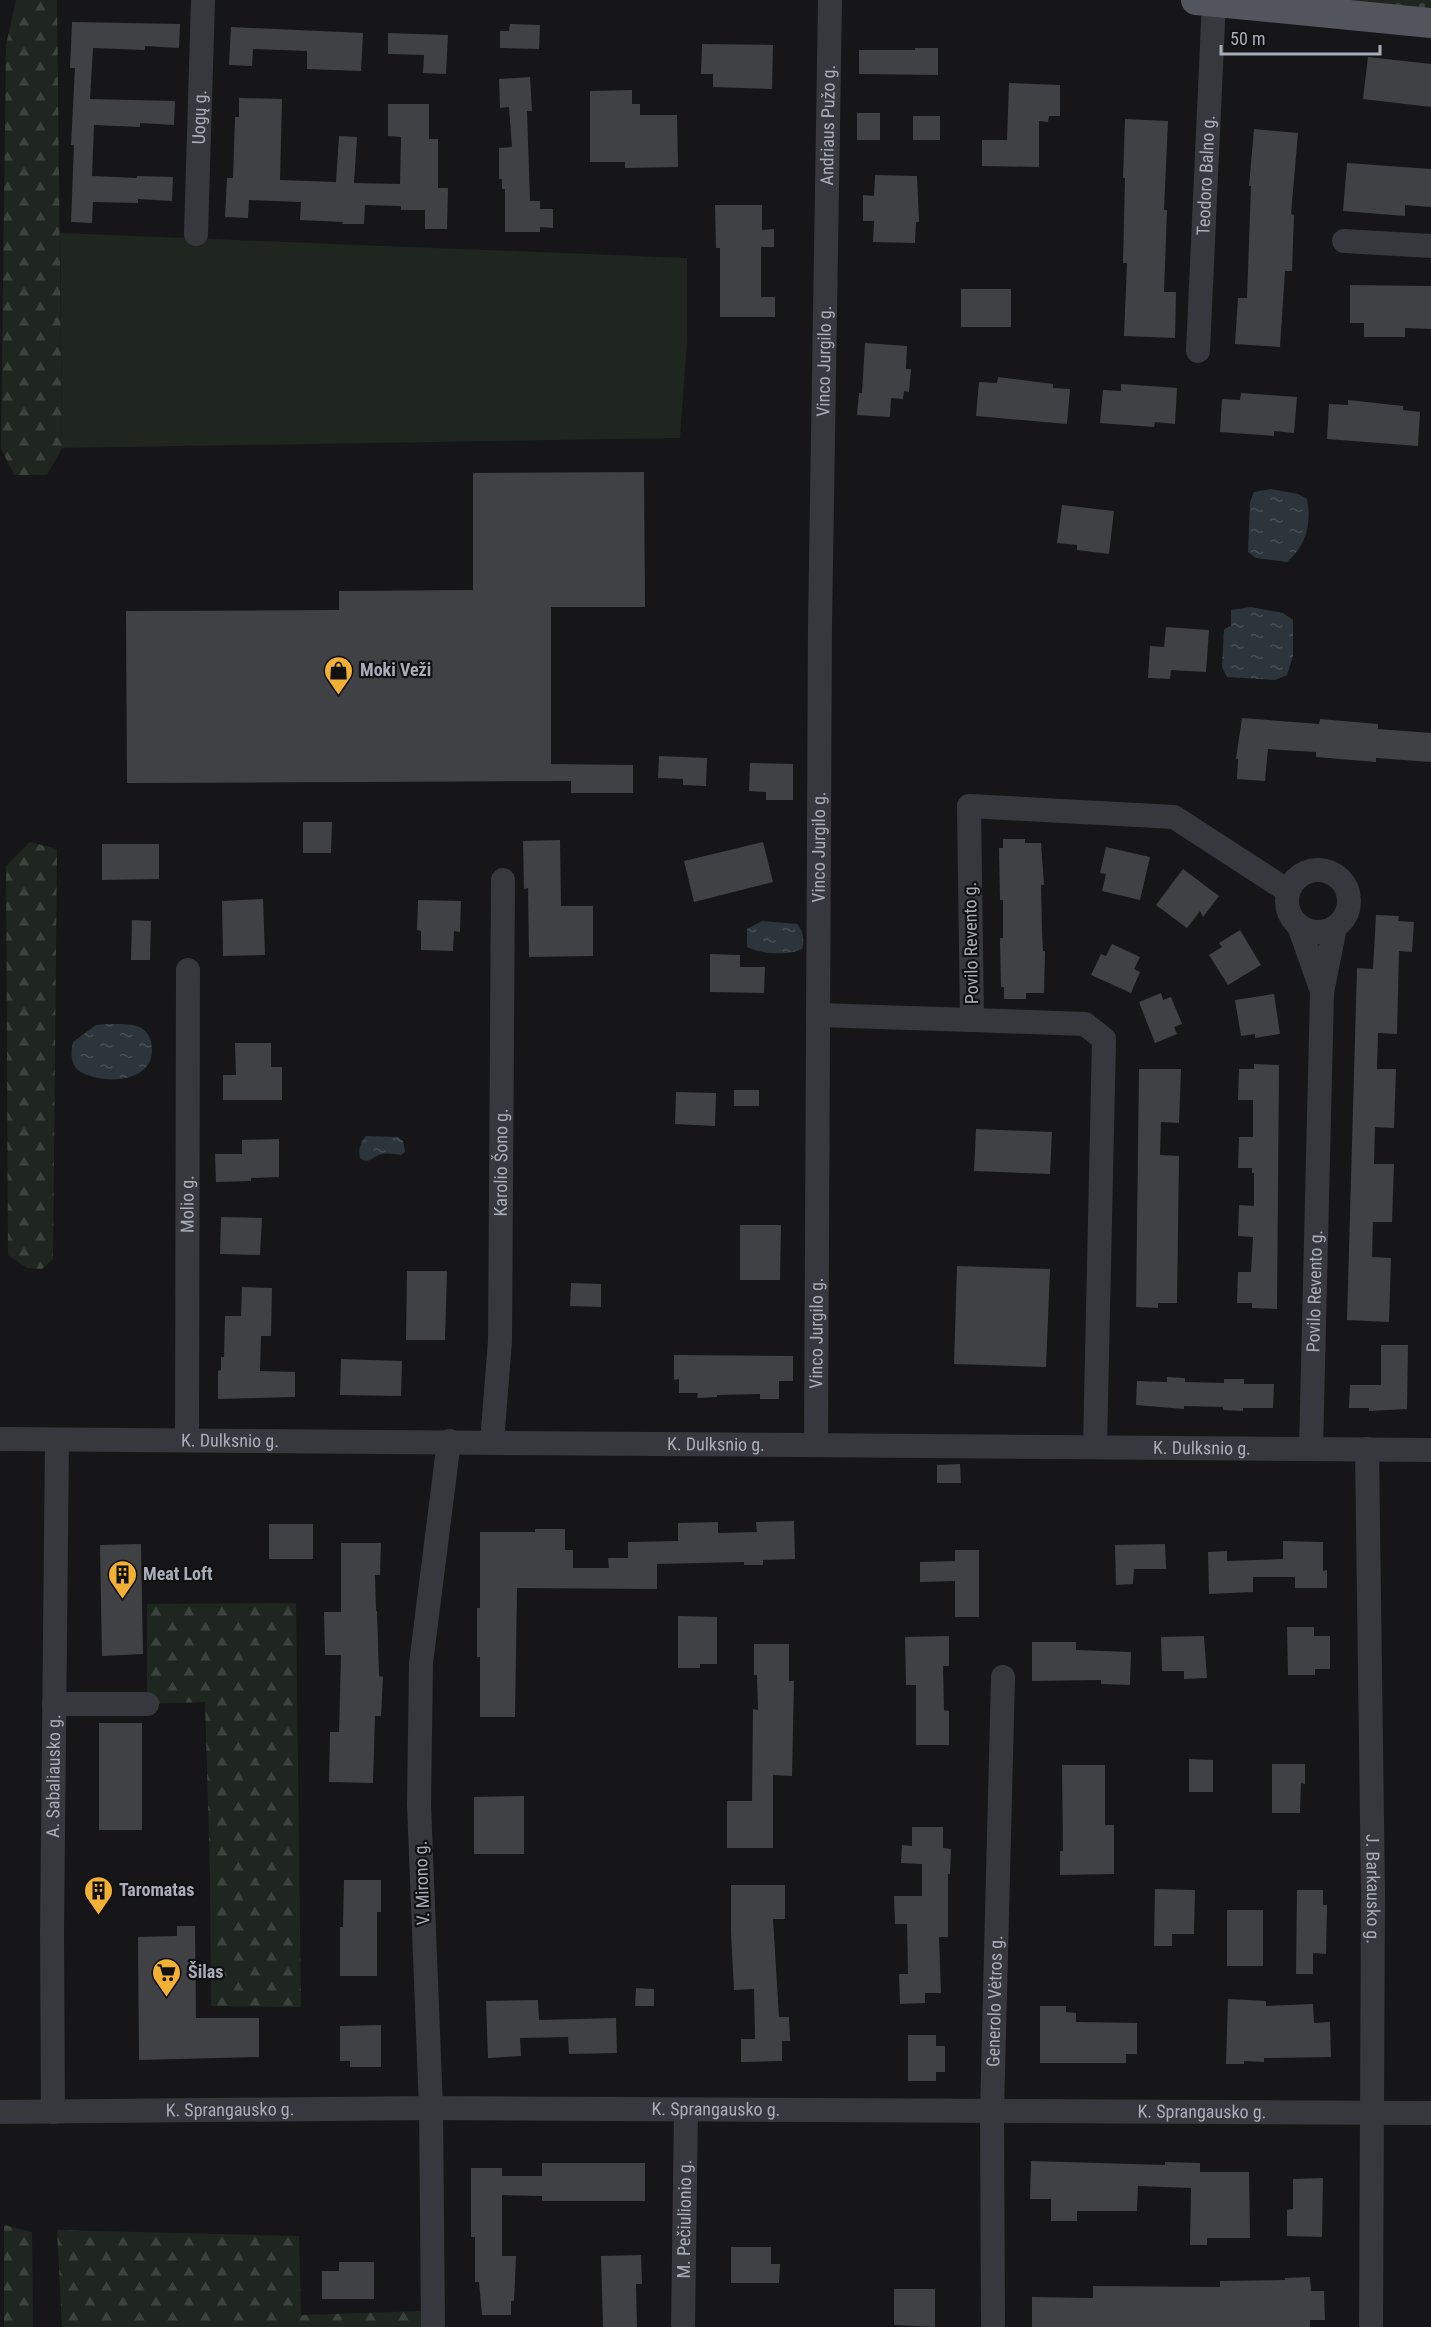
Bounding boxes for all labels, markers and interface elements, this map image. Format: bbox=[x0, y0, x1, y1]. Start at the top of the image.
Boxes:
scale bar bbox=[1221, 18, 1380, 56]
text: 50 m bbox=[1230, 28, 1265, 49]
street label: Andriaus Pužo g. bbox=[816, 65, 839, 186]
street label: Uogų g. bbox=[188, 89, 210, 145]
street label: Teodoro Balno g. bbox=[1192, 114, 1219, 236]
street label: Vinco Jurgilo g. bbox=[812, 305, 835, 417]
shop icon: Moki Veži bbox=[323, 654, 355, 696]
place label: Moki Veži bbox=[360, 659, 431, 680]
street label: Vinco Jurgilo g. bbox=[808, 791, 829, 903]
street label: Povilo Revento g. bbox=[959, 882, 982, 1004]
street label: Karolio Šono g. bbox=[490, 1108, 512, 1216]
street label: Molio g. bbox=[176, 1175, 198, 1233]
street label: Povilo Revento g. bbox=[1302, 1230, 1326, 1353]
street label: Vinco Jurgilo g. bbox=[805, 1277, 827, 1389]
street label: K. Dulksnio g. bbox=[181, 1429, 279, 1451]
street label: K. Dulksnio g. bbox=[667, 1433, 765, 1455]
street label: K. Dulksnio g. bbox=[1153, 1437, 1251, 1459]
building icon: Meat Loft bbox=[106, 1558, 138, 1600]
place label: Meat Loft bbox=[143, 1563, 213, 1584]
street label: A. Sabaliausko g. bbox=[42, 1714, 64, 1838]
street label: J. Barkausko g. bbox=[1362, 1834, 1384, 1944]
street label: V. Mirono g. bbox=[410, 1840, 433, 1926]
building icon: Taromatas bbox=[82, 1874, 114, 1916]
place label: Taromatas bbox=[119, 1879, 194, 1900]
street label: Generolo Vėtros g. bbox=[982, 1935, 1006, 2067]
supermarket icon: Šilas bbox=[151, 1956, 183, 1998]
place label: Šilas bbox=[188, 1961, 223, 1982]
street label: K. Sprangausko g. bbox=[165, 2098, 294, 2120]
street label: K. Sprangausko g. bbox=[652, 2098, 780, 2120]
street label: K. Sprangausko g. bbox=[1138, 2101, 1266, 2122]
street label: M. Pečiulionio g. bbox=[673, 2159, 695, 2279]

